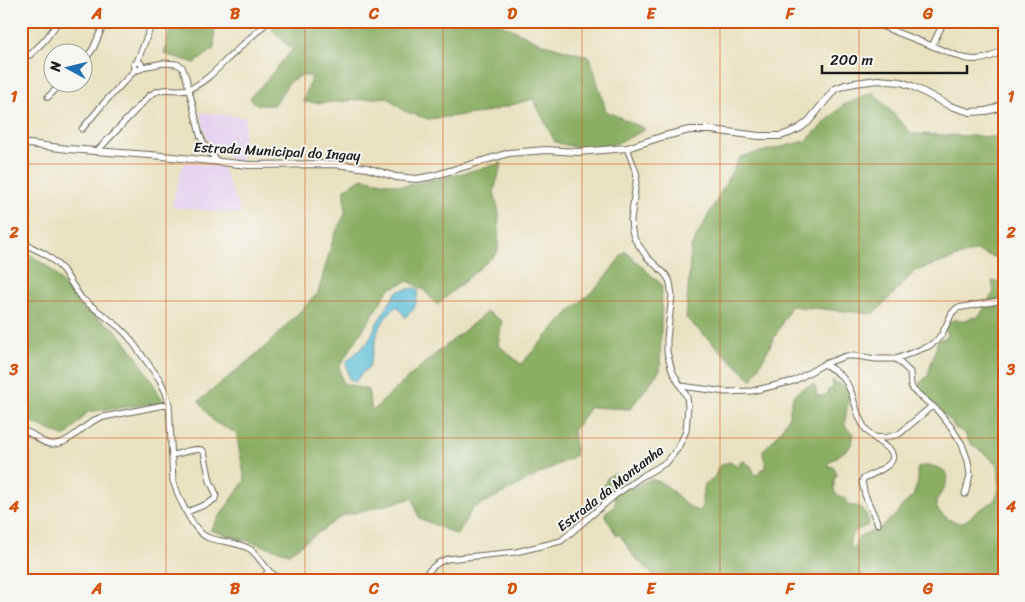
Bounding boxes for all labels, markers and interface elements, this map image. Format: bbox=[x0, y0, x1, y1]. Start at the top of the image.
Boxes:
text: A bbox=[91, 0, 102, 28]
text: B bbox=[230, 0, 241, 28]
text: C bbox=[368, 0, 380, 28]
text: D bbox=[507, 0, 517, 28]
text: E bbox=[647, 0, 657, 28]
text: F bbox=[785, 0, 796, 28]
text: G bbox=[922, 0, 934, 28]
north arrow bbox=[42, 42, 92, 92]
scale bar bbox=[822, 42, 968, 74]
text: 200 m bbox=[830, 47, 874, 73]
text: N bbox=[42, 60, 69, 74]
text: 1 bbox=[11, 82, 18, 111]
text: 1 bbox=[1008, 82, 1015, 111]
street label: Estrada Municipal do Ingay bbox=[193, 135, 362, 168]
text: 2 bbox=[8, 218, 19, 247]
text: 2 bbox=[1005, 218, 1016, 247]
text: 3 bbox=[9, 355, 19, 384]
text: 3 bbox=[1006, 355, 1016, 384]
street label: Estrada da Montanha bbox=[551, 438, 669, 538]
text: 4 bbox=[8, 492, 19, 521]
text: 4 bbox=[1005, 492, 1016, 521]
text: A bbox=[91, 574, 102, 602]
text: B bbox=[230, 574, 241, 602]
text: C bbox=[368, 574, 380, 602]
text: D bbox=[507, 574, 517, 602]
text: E bbox=[647, 574, 657, 602]
text: F bbox=[785, 574, 796, 602]
text: G bbox=[922, 574, 934, 602]

